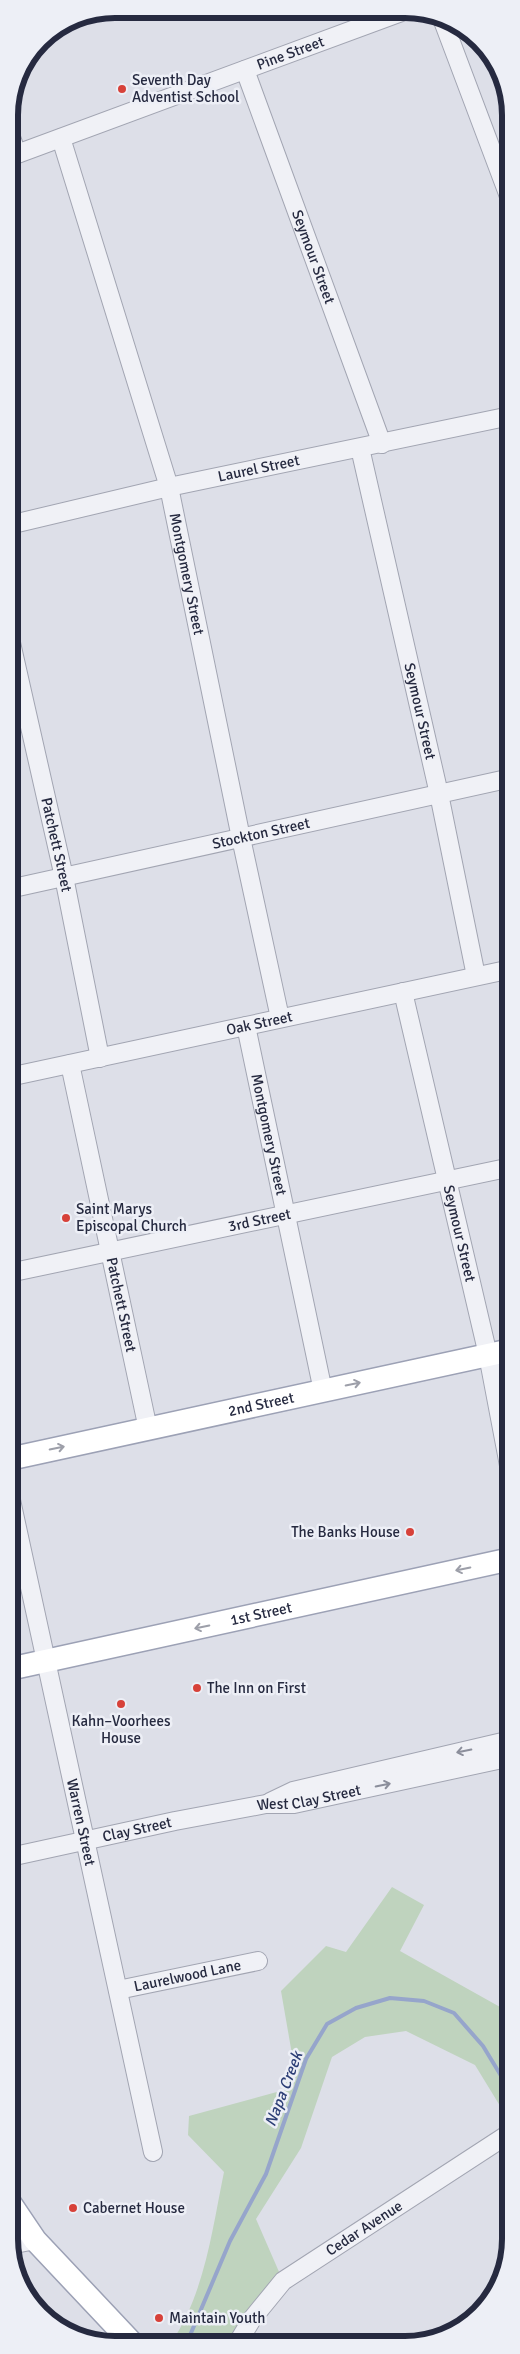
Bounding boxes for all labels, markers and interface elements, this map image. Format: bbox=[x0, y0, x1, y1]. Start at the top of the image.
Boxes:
street label: Pine Street bbox=[254, 32, 327, 74]
place label: Seventh Day Adventist School bbox=[132, 71, 239, 106]
marker: Seventh Day Adventist School bbox=[116, 83, 128, 95]
street label: Seymour Street bbox=[288, 207, 339, 306]
street label: Laurel Street bbox=[216, 451, 301, 486]
street label: Montgomery Street bbox=[166, 511, 208, 636]
street label: Seymour Street bbox=[400, 661, 440, 761]
street label: Patchett Street bbox=[37, 796, 76, 894]
street label: Stockton Street bbox=[210, 814, 311, 853]
street label: Oak Street bbox=[225, 1007, 294, 1039]
street label: Montgomery Street bbox=[247, 1072, 291, 1197]
street label: Seymour Street bbox=[440, 1183, 480, 1284]
place label: Saint Marys Episcopal Church bbox=[76, 1200, 187, 1235]
street label: 3rd Street bbox=[226, 1205, 293, 1236]
marker: Saint Marys Episcopal Church bbox=[60, 1212, 72, 1224]
street label: Patchett Street bbox=[103, 1256, 140, 1354]
one-way arrow bbox=[344, 1379, 360, 1388]
street label: 2nd Street bbox=[227, 1388, 296, 1420]
one-way arrow bbox=[49, 1443, 65, 1453]
place label: The Banks House bbox=[291, 1523, 400, 1541]
marker: The Banks House bbox=[404, 1526, 416, 1538]
one-way arrow bbox=[456, 1565, 472, 1575]
street label: 1st Street bbox=[229, 1598, 293, 1629]
one-way arrow bbox=[194, 1623, 210, 1632]
place label: The Inn on First bbox=[207, 1679, 306, 1697]
marker: The Inn on First bbox=[191, 1682, 203, 1694]
marker: Kahn–Voorhees House bbox=[115, 1698, 127, 1710]
place label: Kahn–Voorhees House bbox=[71, 1712, 171, 1747]
one-way arrow bbox=[456, 1747, 472, 1757]
street label: Warren Street bbox=[63, 1777, 99, 1867]
one-way arrow bbox=[375, 1780, 391, 1789]
street label: West Clay Street bbox=[255, 1781, 362, 1815]
street label: Clay Street bbox=[101, 1813, 173, 1846]
street label: Laurelwood Lane bbox=[132, 1956, 243, 1995]
water label: Napa Creek bbox=[261, 2047, 308, 2129]
street label: Cedar Avenue bbox=[322, 2197, 406, 2260]
place label: Cabernet House bbox=[83, 2199, 185, 2217]
marker: Cabernet House bbox=[67, 2202, 79, 2214]
place label: Maintain Youth bbox=[169, 2309, 266, 2327]
marker: Maintain Youth bbox=[153, 2312, 165, 2324]

